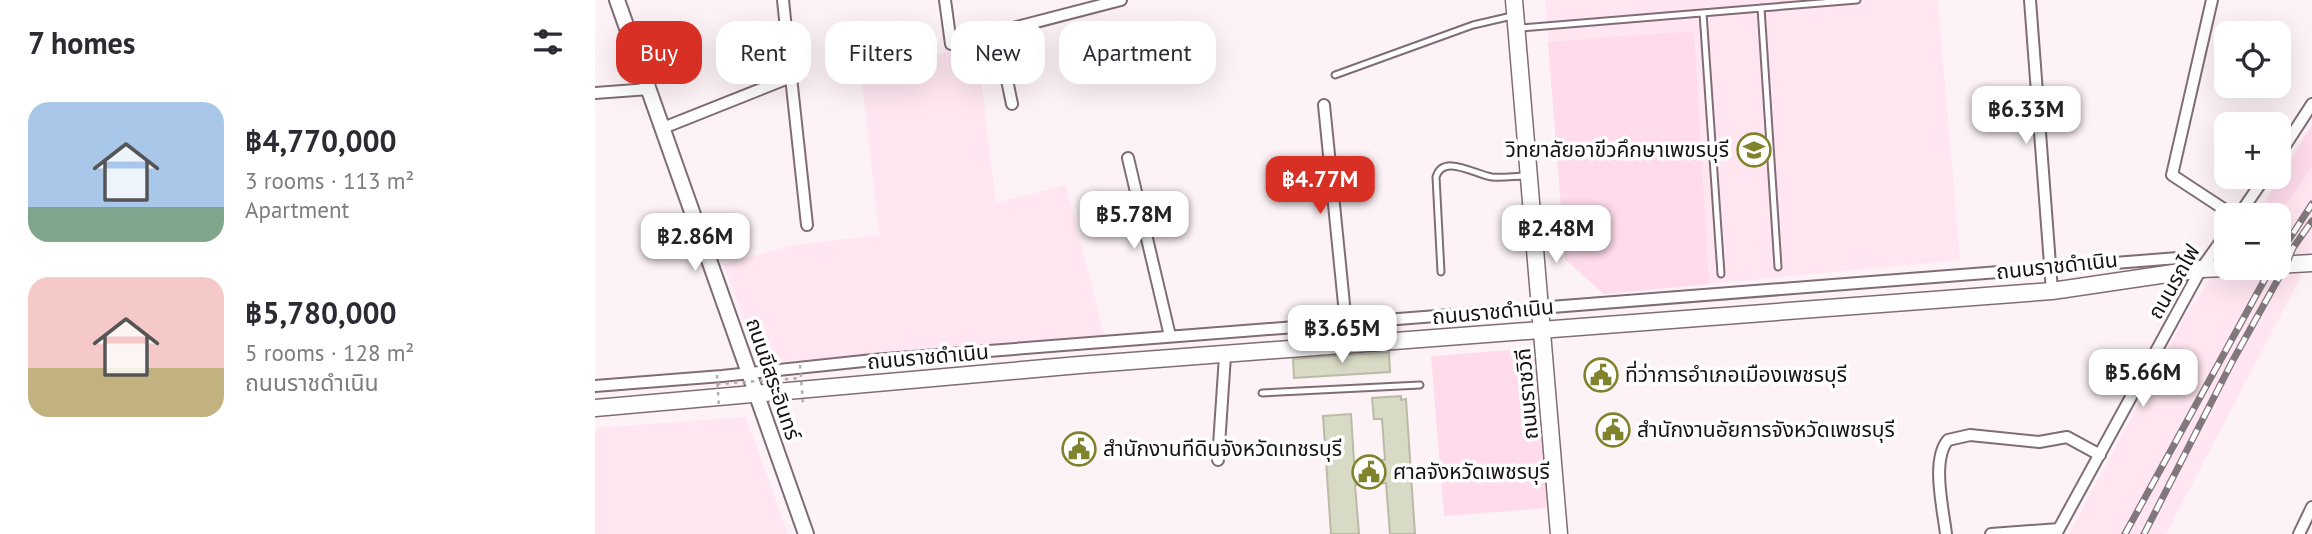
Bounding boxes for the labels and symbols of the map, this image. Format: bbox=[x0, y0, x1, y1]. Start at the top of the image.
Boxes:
pin: ฿6.33M bbox=[1969, 86, 2083, 146]
school or university icon: วิทยาลัยอาขีวคึกษาเพขรบุรี bbox=[1735, 131, 1773, 169]
place label: วิทยาลัยอาขีวคึกษาเพขรบุรี bbox=[1505, 136, 1729, 163]
pin: ฿4.77M bbox=[1263, 156, 1377, 216]
pin: ฿5.78M bbox=[1077, 191, 1191, 251]
pin: ฿2.48M bbox=[1499, 205, 1613, 265]
pin: ฿2.86M bbox=[638, 214, 752, 273]
street label: ถนนรถไฟ bbox=[2141, 240, 2206, 324]
street label: ถนนราชดำเนิน bbox=[1995, 246, 2119, 285]
street label: ถนนราชดำเนิน bbox=[1431, 293, 1555, 330]
pin: ฿3.65M bbox=[1285, 306, 1399, 365]
street label: ถนนขีสระอินทร์ bbox=[740, 314, 807, 444]
street label: ถนนราชดำเนิน bbox=[866, 338, 990, 375]
street label: ถนนราชวิถี bbox=[1509, 347, 1544, 441]
pin: ฿5.66M bbox=[2086, 350, 2200, 409]
public building icon: ที่ว่าการอำเภอเมืองเพชรบุรี bbox=[1582, 356, 1620, 394]
place label: ที่ว่าการอำเภอเมืองเพชรบุรี bbox=[1625, 360, 1847, 388]
public building icon: สำนักงานอัยการจังหวัดเพชรบุรี bbox=[1594, 411, 1632, 449]
place label: สำนักงานอัยการจังหวัดเพชรบุรี bbox=[1637, 416, 1895, 443]
public building icon: สำนักงานทีดินจังหวัดเทชรบุรี bbox=[1060, 430, 1098, 468]
place label: สำนักงานทีดินจังหวัดเทชรบุรี bbox=[1103, 435, 1342, 462]
public building icon: ศาลจังหวัดเพชรบุรี bbox=[1350, 453, 1388, 491]
place label: ศาลจังหวัดเพชรบุรี bbox=[1393, 458, 1550, 485]

